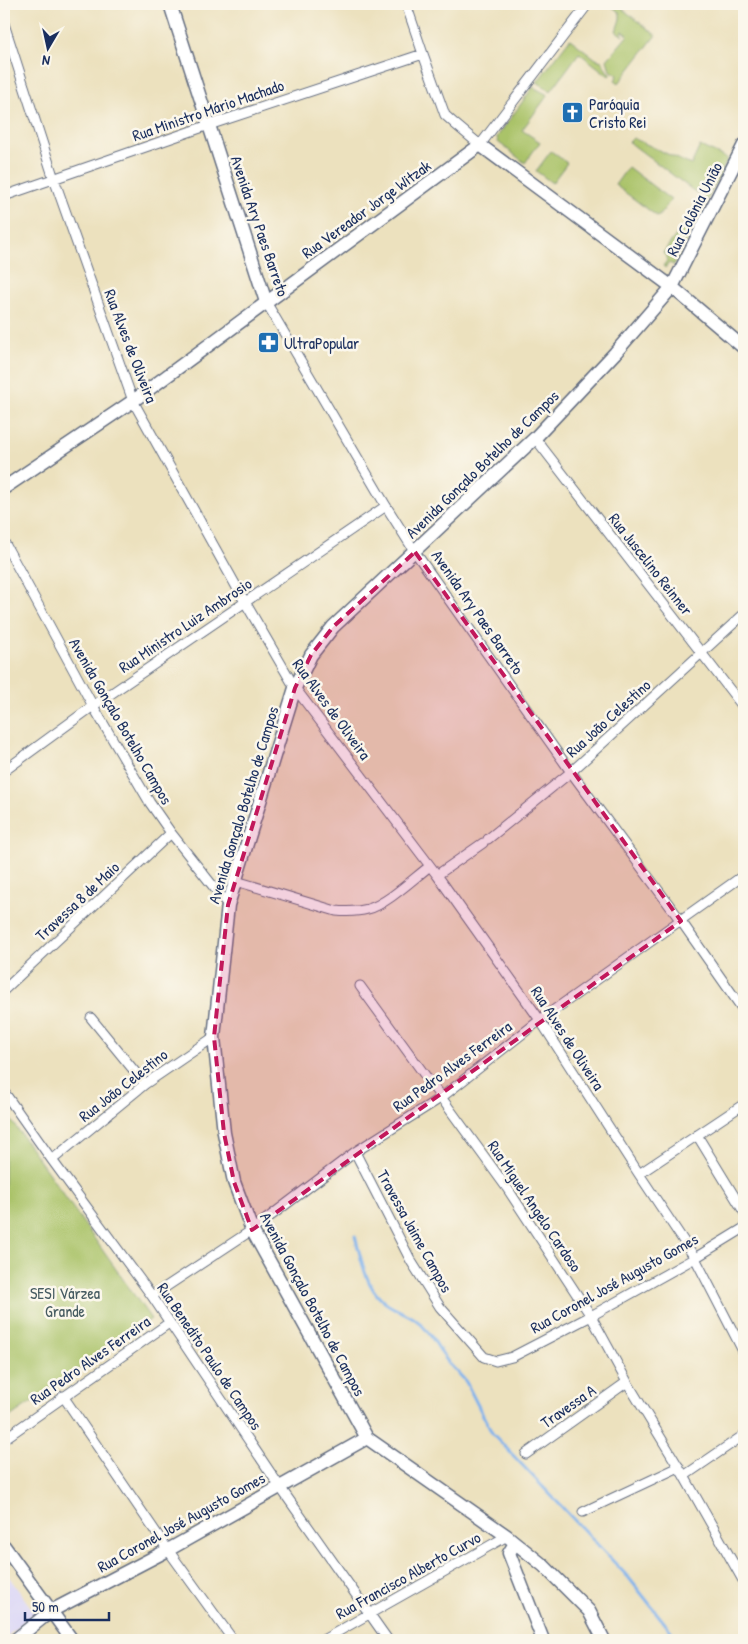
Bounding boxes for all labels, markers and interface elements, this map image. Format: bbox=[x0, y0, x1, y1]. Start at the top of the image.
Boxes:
north arrow bbox=[22, 22, 72, 72]
text: N bbox=[40, 51, 51, 71]
street label: Rua Ministro Mário Machado bbox=[129, 74, 287, 146]
place label: Paróquia Cristo Rei bbox=[589, 93, 647, 133]
church icon: Paróquia Cristo Rei bbox=[561, 101, 585, 125]
street label: Avenida Ary Paes Barreto bbox=[226, 153, 295, 300]
street label: Rua Vereador Jorge Witzak bbox=[297, 154, 435, 263]
street label: Rua Colônia União bbox=[661, 158, 727, 260]
street label: Rua Alves de Oliveira bbox=[99, 286, 163, 406]
pharmacy icon: UltraPopular bbox=[256, 331, 280, 355]
place label: UltraPopular bbox=[284, 332, 359, 354]
street label: Avenida Gonçalo Botelho de Campos bbox=[401, 385, 563, 543]
street label: Rua Juscelino Reinner bbox=[604, 508, 698, 620]
street label: Avenida Ary Paes Barreto bbox=[427, 545, 530, 679]
street label: Rua Ministro Luiz Ambrosio bbox=[114, 572, 256, 678]
street label: Avenida Gonçalo Botelho Campos bbox=[64, 634, 178, 808]
street label: Rua Alves de Oliveira bbox=[288, 654, 376, 764]
street label: Rua João Celestino bbox=[561, 674, 656, 762]
street label: Avenida Gonçalo Botelho de Campos bbox=[203, 704, 283, 906]
street label: Travessa 8 de Maio bbox=[30, 856, 124, 946]
street label: Rua Alves de Oliveira bbox=[526, 982, 610, 1094]
street label: Rua Pedro Alves Ferreira bbox=[388, 1015, 516, 1117]
street label: Rua João Celestino bbox=[74, 1043, 172, 1127]
street label: Rua Miguel Angelo Cardoso bbox=[483, 1136, 587, 1276]
street label: Travessa Jaime Campos bbox=[372, 1166, 458, 1296]
street label: Avenida Gonçalo Botelho de Campos bbox=[255, 1208, 371, 1400]
street label: Rua Coronel José Augusto Gomes bbox=[526, 1228, 702, 1338]
street label: Rua Benedito Paulo de Campos bbox=[152, 1278, 268, 1434]
park label: SESI Várzea Grande bbox=[30, 1282, 100, 1322]
street label: Rua Pedro Alves Ferreira bbox=[26, 1310, 154, 1410]
street label: Travessa A bbox=[536, 1379, 600, 1433]
street label: Rua Coronel José Augusto Gomes bbox=[93, 1467, 269, 1577]
street label: Rua Francisco Alberto Curvo bbox=[332, 1526, 485, 1624]
scale bar bbox=[25, 1589, 109, 1621]
text: 50 m bbox=[32, 1596, 59, 1617]

